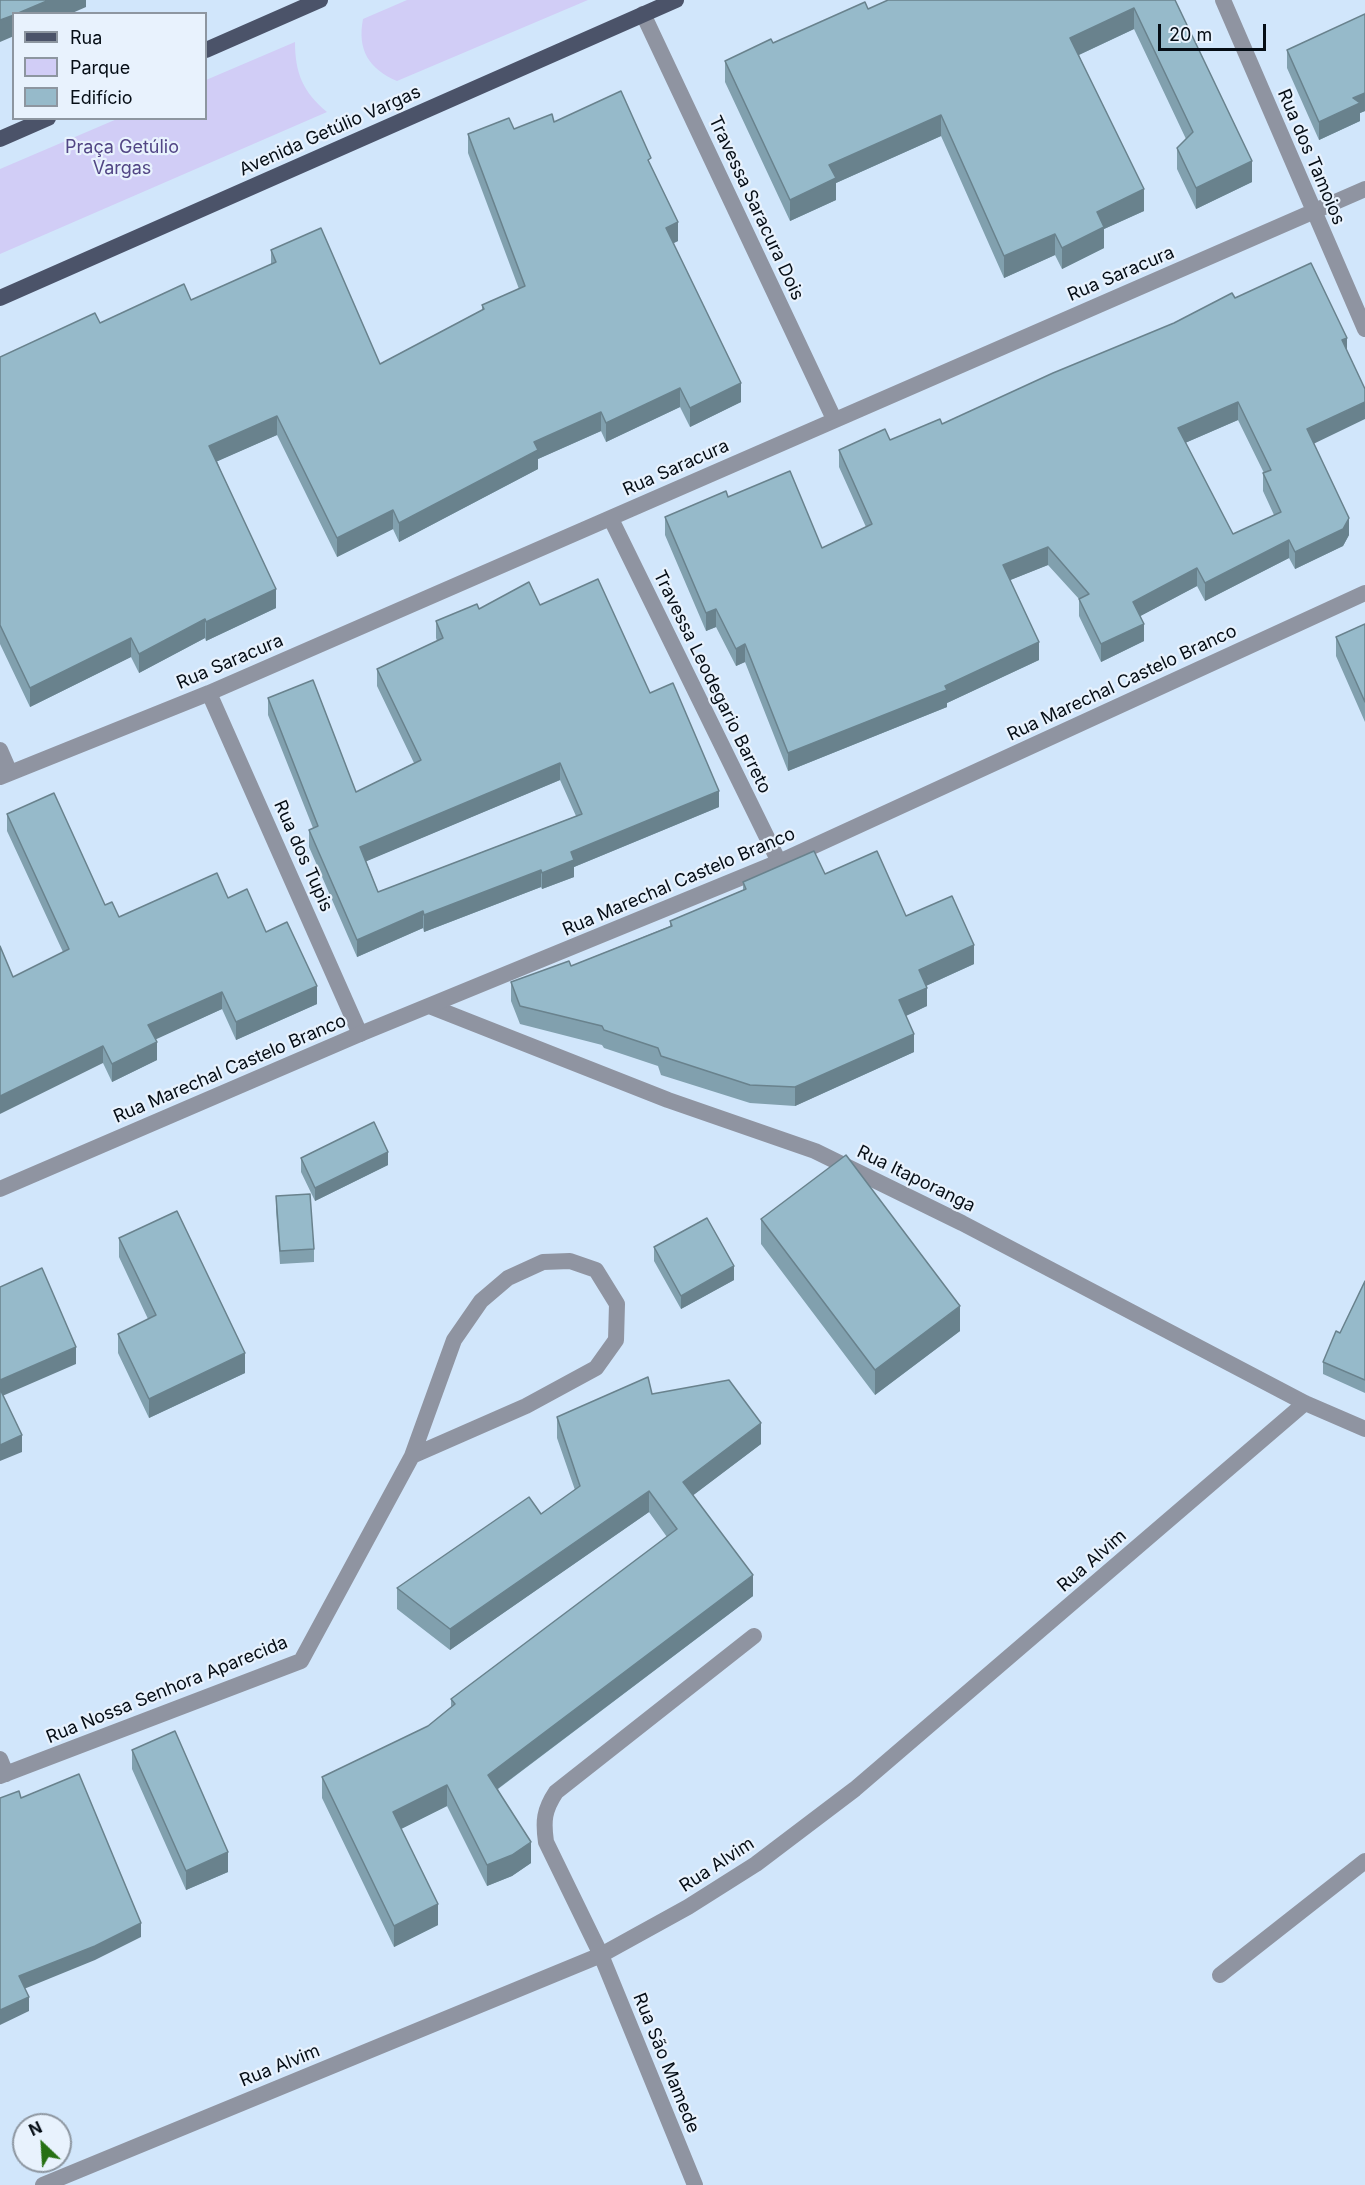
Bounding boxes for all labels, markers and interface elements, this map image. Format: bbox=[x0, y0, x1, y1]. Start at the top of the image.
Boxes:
legend bbox=[12, 12, 207, 120]
scale bar bbox=[1161, 12, 1269, 50]
text: 20 m bbox=[1169, 24, 1212, 45]
text: Rua bbox=[70, 27, 102, 48]
text: Parque bbox=[70, 57, 130, 78]
street label: Avenida Getúlio Vargas bbox=[236, 81, 424, 181]
street label: Rua dos Tamoios bbox=[1273, 86, 1349, 228]
text: Edifício bbox=[70, 87, 133, 108]
street label: Travessa Saracura Dois bbox=[704, 112, 808, 304]
park label: Praça Getúlio Vargas bbox=[65, 137, 179, 180]
street label: Rua Saracura bbox=[1064, 242, 1178, 306]
street label: Rua Saracura bbox=[620, 435, 732, 501]
street label: Travessa Leodegario Barreto bbox=[648, 567, 776, 797]
street label: Rua Marechal Castelo Branco bbox=[1004, 620, 1240, 746]
street label: Rua Saracura bbox=[173, 630, 287, 694]
street label: Rua dos Tupis bbox=[269, 797, 337, 915]
street label: Rua Marechal Castelo Branco bbox=[559, 823, 799, 941]
street label: Rua Marechal Castelo Branco bbox=[110, 1010, 350, 1128]
street label: Rua Itaporanga bbox=[853, 1141, 979, 1217]
street label: Rua Alvim bbox=[1053, 1525, 1131, 1597]
street label: Rua Nossa Senhora Aparecida bbox=[43, 1632, 291, 1748]
street label: Rua Alvim bbox=[676, 1833, 758, 1897]
street label: Rua São Mamede bbox=[628, 1990, 704, 2136]
street label: Rua Alvim bbox=[237, 2040, 323, 2092]
north arrow bbox=[12, 2113, 72, 2173]
text: N bbox=[25, 2117, 45, 2140]

